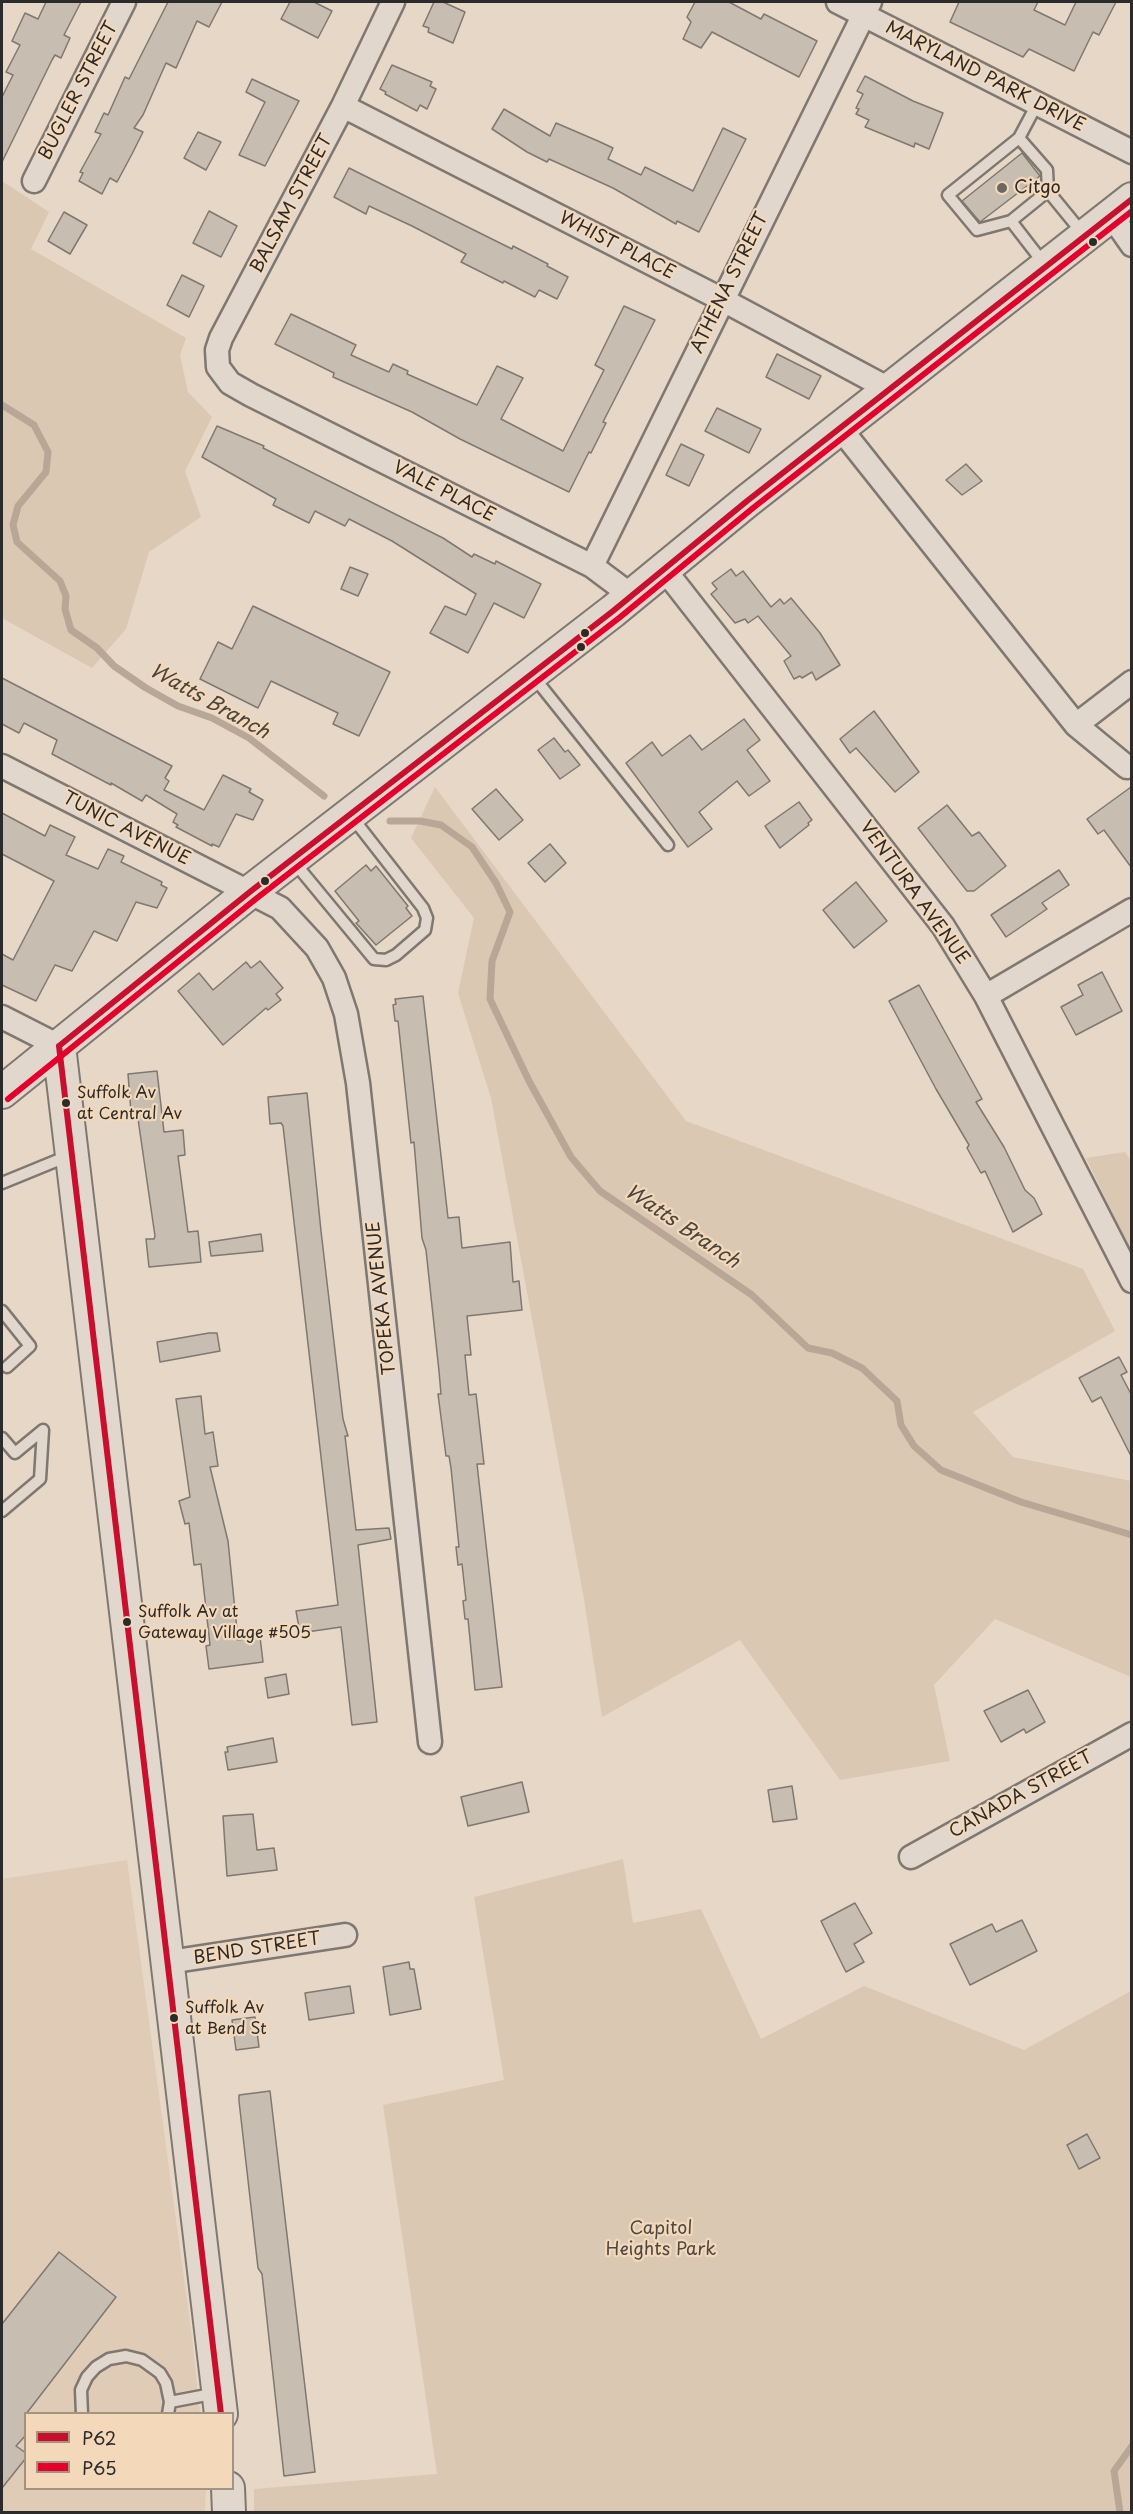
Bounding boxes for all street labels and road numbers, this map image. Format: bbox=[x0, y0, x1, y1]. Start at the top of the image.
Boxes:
street label: MARYLAND PARK DRIVE bbox=[882, 17, 1088, 137]
street label: BUGLER STREET bbox=[35, 18, 123, 164]
street label: BALSAM STREET bbox=[246, 131, 338, 277]
street label: WHIST PLACE bbox=[555, 207, 679, 285]
street label: ATHENA STREET bbox=[687, 209, 773, 357]
street label: VALE PLACE bbox=[389, 457, 499, 527]
street label: TUNIC AVENUE bbox=[59, 788, 193, 870]
street label: VENTURA AVENUE bbox=[855, 817, 973, 969]
street label: TOPEKA AVENUE bbox=[363, 1220, 401, 1376]
street label: CANADA STREET bbox=[946, 1747, 1096, 1843]
street label: BEND STREET bbox=[192, 1928, 322, 1970]

